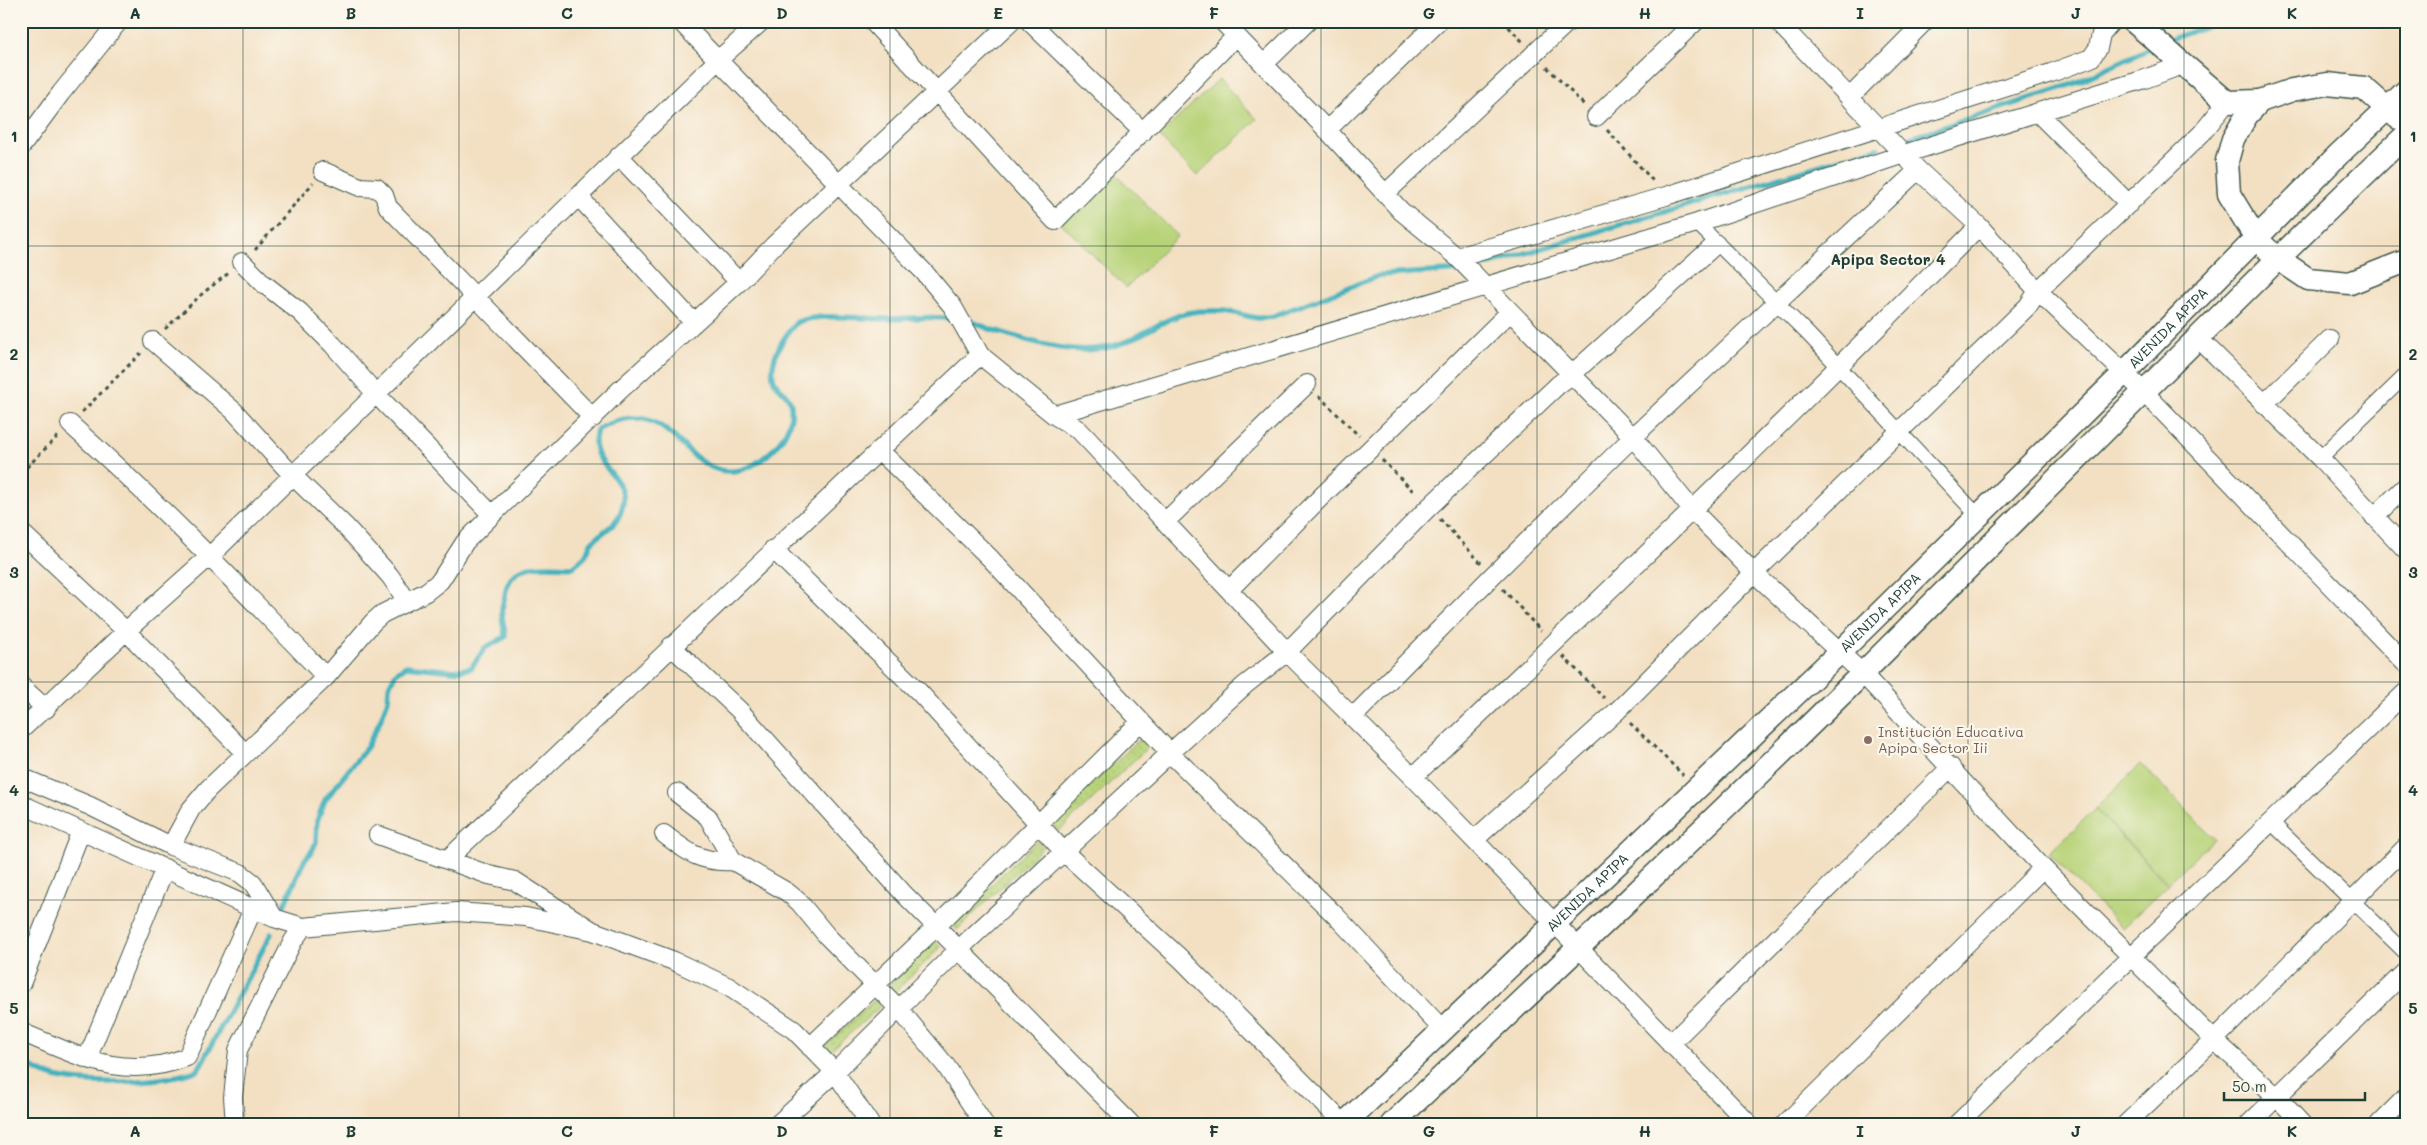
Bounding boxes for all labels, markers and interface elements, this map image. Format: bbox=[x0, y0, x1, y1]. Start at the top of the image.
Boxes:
text: A bbox=[129, 2, 141, 23]
text: B bbox=[346, 2, 356, 23]
text: C bbox=[561, 2, 573, 23]
text: D bbox=[776, 2, 788, 23]
text: E bbox=[993, 2, 1003, 23]
text: F bbox=[1209, 2, 1219, 23]
text: G bbox=[1423, 2, 1435, 23]
text: H bbox=[1639, 2, 1651, 23]
text: I bbox=[1856, 2, 1864, 23]
text: J bbox=[2071, 2, 2081, 23]
text: K bbox=[2287, 2, 2297, 23]
text: 1 bbox=[10, 125, 18, 146]
text: 1 bbox=[2409, 125, 2417, 146]
district label: Apipa Sector 4 bbox=[1831, 249, 1946, 269]
street label: AVENIDA APIPA bbox=[2124, 283, 2212, 372]
text: 2 bbox=[10, 343, 19, 364]
text: 2 bbox=[2409, 343, 2418, 364]
text: 3 bbox=[9, 561, 19, 582]
text: 3 bbox=[2408, 561, 2418, 582]
street label: AVENIDA APIPA bbox=[1835, 568, 1924, 656]
place label: Institución Educativa Apipa Sector Iii bbox=[1878, 722, 2024, 757]
marker: Institución Educativa Apipa Sector Iii bbox=[1862, 734, 1874, 746]
text: 4 bbox=[9, 779, 19, 800]
text: 4 bbox=[2408, 779, 2418, 800]
street label: AVENIDA APIPA bbox=[1542, 848, 1632, 936]
text: 5 bbox=[9, 997, 19, 1018]
text: 5 bbox=[2408, 997, 2418, 1018]
scale bar bbox=[2224, 1070, 2366, 1102]
text: 50 m bbox=[2232, 1076, 2267, 1096]
text: A bbox=[129, 1120, 141, 1141]
text: B bbox=[346, 1120, 356, 1141]
text: C bbox=[561, 1120, 573, 1141]
text: D bbox=[776, 1120, 788, 1141]
text: E bbox=[993, 1120, 1003, 1141]
text: F bbox=[1209, 1120, 1219, 1141]
text: G bbox=[1423, 1120, 1435, 1141]
text: H bbox=[1639, 1120, 1651, 1141]
text: I bbox=[1856, 1120, 1864, 1141]
text: J bbox=[2071, 1120, 2081, 1141]
text: K bbox=[2287, 1120, 2297, 1141]

